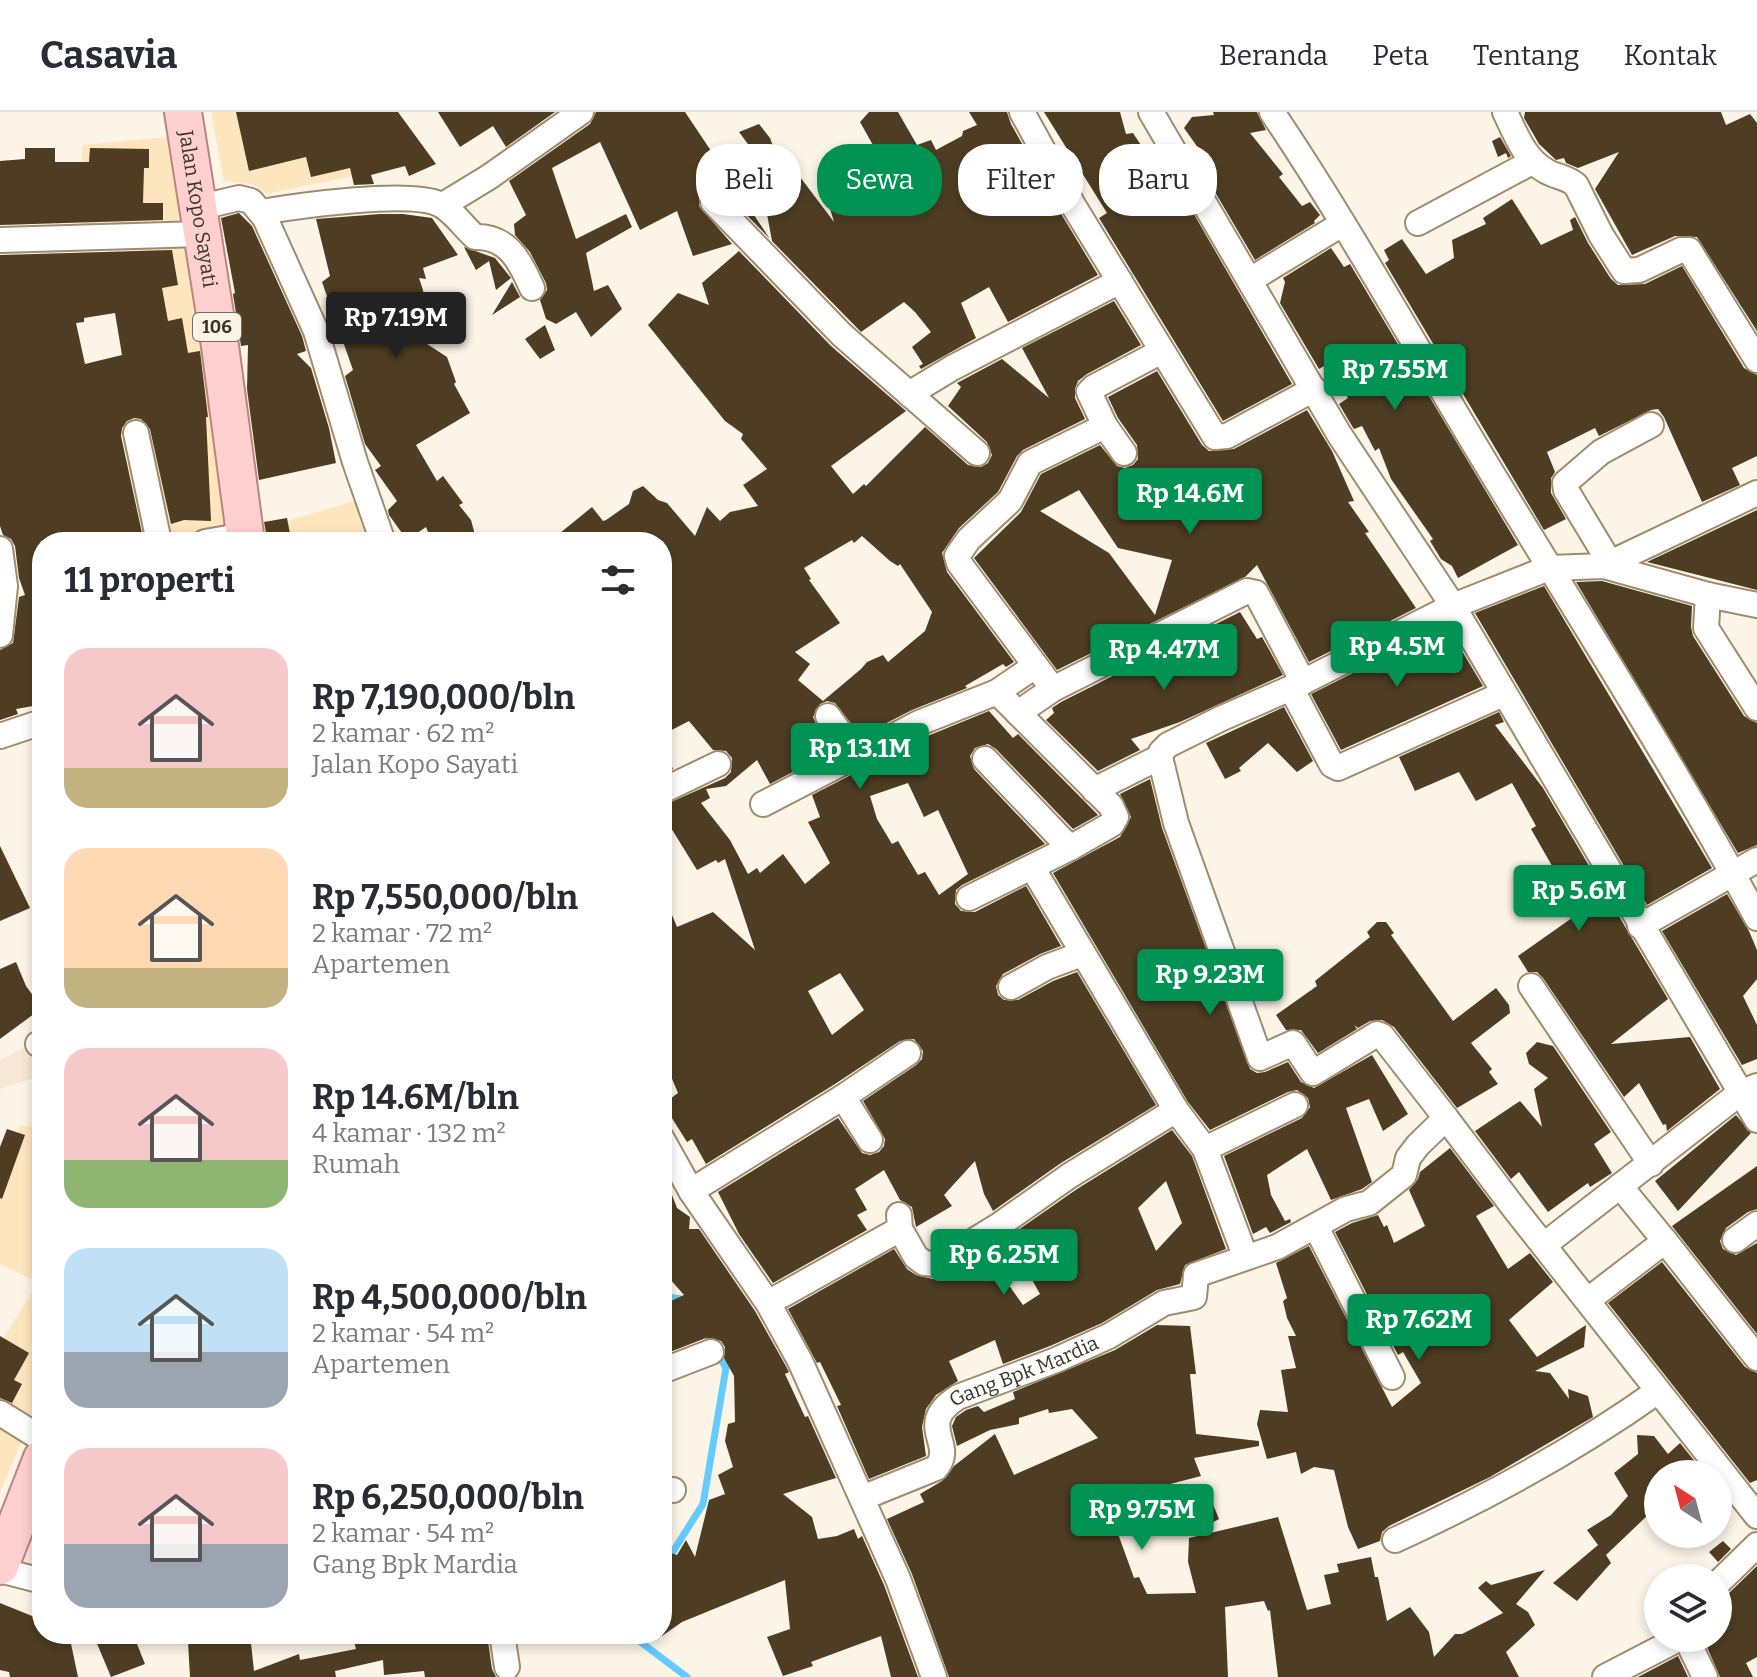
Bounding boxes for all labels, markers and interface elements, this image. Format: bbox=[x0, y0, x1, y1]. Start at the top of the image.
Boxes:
text: Casavia bbox=[40, 32, 177, 78]
text: Beranda bbox=[1219, 39, 1328, 72]
text: Peta bbox=[1372, 39, 1429, 72]
text: Tentang bbox=[1473, 39, 1579, 72]
text: Kontak bbox=[1623, 39, 1717, 72]
street label: Jalan Kopo Sayati bbox=[174, 128, 223, 289]
chip: Beli bbox=[696, 144, 801, 216]
chip: Sewa bbox=[817, 144, 942, 216]
chip: Filter bbox=[958, 144, 1083, 216]
chip: Baru bbox=[1099, 144, 1217, 216]
pin: Rp 7.19M bbox=[313, 292, 479, 360]
text: Rp 7.19M bbox=[344, 302, 448, 333]
road number: 106 bbox=[193, 313, 241, 341]
pin: Rp 7.55M bbox=[1312, 344, 1478, 412]
text: Rp 7.55M bbox=[1342, 354, 1448, 385]
pin: Rp 14.6M bbox=[1107, 468, 1273, 536]
text: Rp 14.6M bbox=[1136, 478, 1244, 509]
icon: filters bbox=[596, 558, 640, 602]
text: 11 properti bbox=[64, 560, 235, 601]
pin: Rp 4.5M bbox=[1323, 621, 1471, 689]
pin: Rp 4.47M bbox=[1081, 624, 1247, 692]
text: Rp 4.5M bbox=[1349, 631, 1445, 662]
text: Rp 4.47M bbox=[1108, 634, 1220, 665]
text: Rp 7,190,000/bln bbox=[312, 677, 575, 718]
icon: home bbox=[128, 680, 224, 776]
text: 2 kamar · 62 m² bbox=[312, 718, 494, 749]
pin: Rp 13.1M bbox=[777, 723, 943, 791]
text: Rp 13.1M bbox=[809, 733, 911, 764]
text: Jalan Kopo Sayati bbox=[312, 749, 518, 780]
pin: Rp 5.6M bbox=[1505, 865, 1653, 933]
text: Rp 5.6M bbox=[1531, 875, 1627, 906]
text: Rp 7,550,000/bln bbox=[312, 877, 578, 918]
icon: home bbox=[128, 880, 224, 976]
text: 2 kamar · 72 m² bbox=[312, 918, 492, 949]
text: Apartemen bbox=[312, 949, 450, 980]
pin: Rp 9.23M bbox=[1127, 949, 1293, 1017]
text: Rp 9.23M bbox=[1155, 959, 1265, 990]
text: Rp 14.6M/bln bbox=[312, 1077, 519, 1118]
icon: home bbox=[128, 1080, 224, 1176]
text: 4 kamar · 132 m² bbox=[312, 1118, 506, 1149]
text: Rumah bbox=[312, 1149, 400, 1180]
pin: Rp 6.25M bbox=[921, 1229, 1087, 1297]
text: Rp 6.25M bbox=[949, 1239, 1059, 1270]
text: Rp 4,500,000/bln bbox=[312, 1277, 587, 1318]
icon: home bbox=[128, 1280, 224, 1376]
pin: Rp 7.62M bbox=[1336, 1294, 1502, 1362]
text: Rp 7.62M bbox=[1365, 1304, 1473, 1335]
text: 2 kamar · 54 m² bbox=[312, 1318, 494, 1349]
street label: Gang Bpk Mardia bbox=[944, 1330, 1102, 1412]
text: Apartemen bbox=[312, 1349, 450, 1380]
north arrow bbox=[1644, 1460, 1732, 1548]
map controls bbox=[1644, 1460, 1732, 1652]
text: Rp 6,250,000/bln bbox=[312, 1477, 584, 1518]
icon: home bbox=[128, 1480, 224, 1576]
pin: Rp 9.75M bbox=[1059, 1484, 1225, 1552]
text: Rp 9.75M bbox=[1089, 1494, 1195, 1525]
text: 2 kamar · 54 m² bbox=[312, 1518, 494, 1549]
text: Gang Bpk Mardia bbox=[312, 1549, 518, 1580]
button: layers bbox=[1644, 1564, 1732, 1652]

